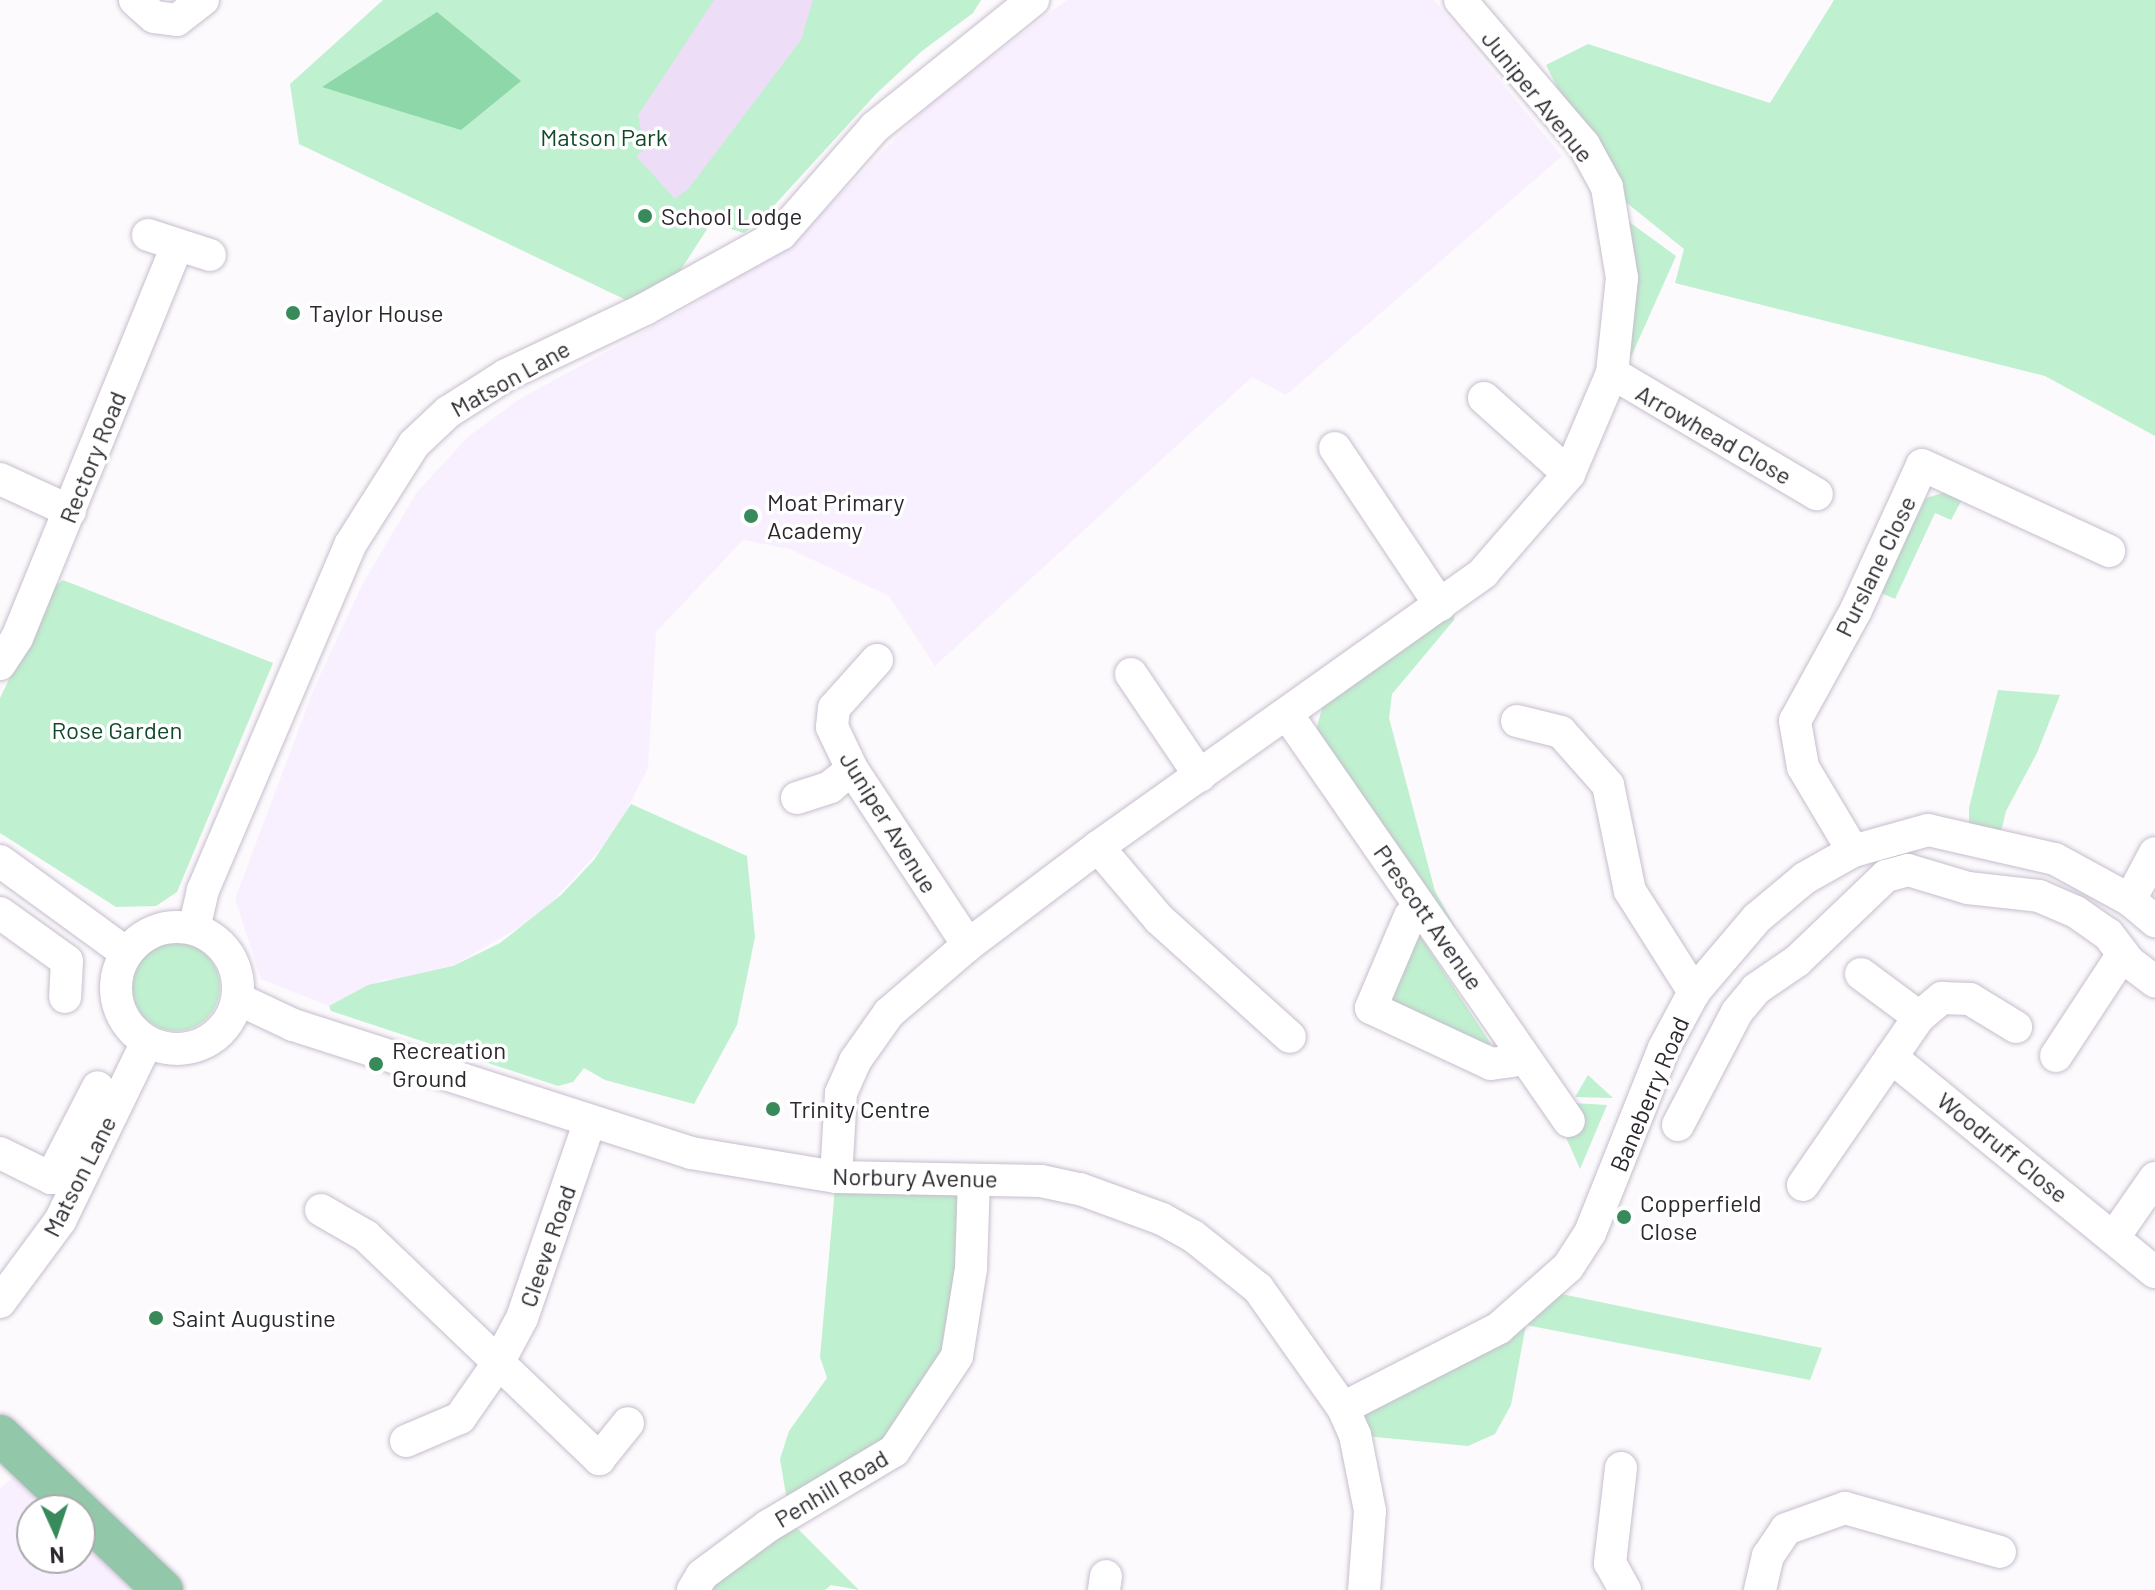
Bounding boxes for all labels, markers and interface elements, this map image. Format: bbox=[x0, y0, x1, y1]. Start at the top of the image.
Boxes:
street label: Juniper Avenue bbox=[1476, 24, 1600, 168]
park label: Matson Park bbox=[540, 123, 668, 151]
place label: School Lodge bbox=[661, 202, 802, 230]
marker: School Lodge bbox=[636, 207, 654, 225]
place label: Taylor House bbox=[309, 299, 444, 327]
marker: Taylor House bbox=[284, 304, 302, 322]
street label: Matson Lane bbox=[445, 333, 575, 423]
street label: Arrowhead Close bbox=[1631, 378, 1797, 490]
street label: Rectory Road bbox=[52, 387, 132, 527]
place label: Moat Primary Academy bbox=[767, 488, 905, 544]
street label: Purslane Close bbox=[1829, 491, 1921, 641]
marker: Moat Primary Academy bbox=[742, 507, 760, 525]
park label: Rose Garden bbox=[51, 716, 183, 744]
street label: Juniper Avenue bbox=[834, 746, 944, 898]
street label: Prescott Avenue bbox=[1368, 839, 1490, 995]
street label: Baneberry Road bbox=[1603, 1012, 1695, 1176]
place label: Recreation Ground bbox=[392, 1036, 506, 1092]
marker: Recreation Ground bbox=[367, 1055, 385, 1073]
street label: Woodruff Close bbox=[1932, 1085, 2074, 1209]
place label: Trinity Centre bbox=[789, 1095, 930, 1123]
marker: Trinity Centre bbox=[764, 1100, 782, 1118]
street label: Matson Lane bbox=[36, 1111, 122, 1241]
street label: Norbury Avenue bbox=[832, 1161, 998, 1193]
street label: Cleeve Road bbox=[513, 1181, 581, 1311]
place label: Copperfield Close bbox=[1640, 1189, 1762, 1245]
marker: Copperfield Close bbox=[1615, 1208, 1633, 1226]
place label: Saint Augustine bbox=[172, 1304, 336, 1332]
marker: Saint Augustine bbox=[147, 1309, 165, 1327]
street label: Penhill Road bbox=[769, 1443, 893, 1533]
north arrow bbox=[16, 1494, 96, 1574]
text: N bbox=[49, 1543, 65, 1569]

